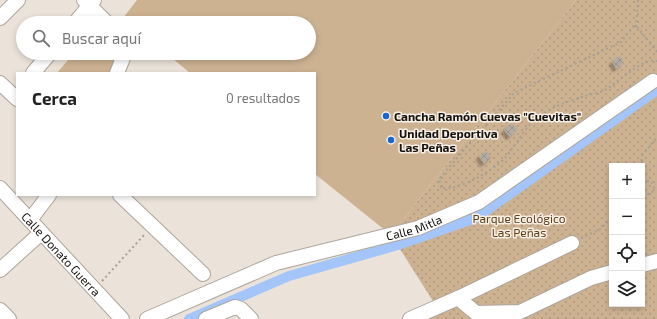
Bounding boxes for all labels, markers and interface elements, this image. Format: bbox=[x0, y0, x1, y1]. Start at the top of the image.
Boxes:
search box bbox=[16, 16, 316, 60]
icon: search bbox=[30, 27, 52, 49]
text: Buscar aquí bbox=[62, 29, 141, 47]
text: Cerca bbox=[32, 88, 77, 108]
text: 0 resultados bbox=[226, 90, 300, 106]
place label: Cancha Ramón Cuevas "Cuevitas" bbox=[394, 109, 581, 123]
marker: Cancha Ramón Cuevas "Cuevitas" bbox=[381, 111, 391, 121]
place label: Unidad Deportiva Las Peñas bbox=[399, 126, 498, 154]
marker: Unidad Deportiva Las Peñas bbox=[386, 135, 396, 145]
map controls bbox=[609, 163, 645, 307]
button: + bbox=[609, 163, 645, 199]
button: − bbox=[609, 199, 645, 235]
street label: Calle Donato Guerra bbox=[19, 209, 104, 299]
park label: Parque Ecológico Las Peñas bbox=[472, 211, 566, 239]
street label: Calle Mitla bbox=[384, 212, 444, 243]
button: locate bbox=[609, 235, 645, 271]
button: layers bbox=[609, 271, 645, 307]

